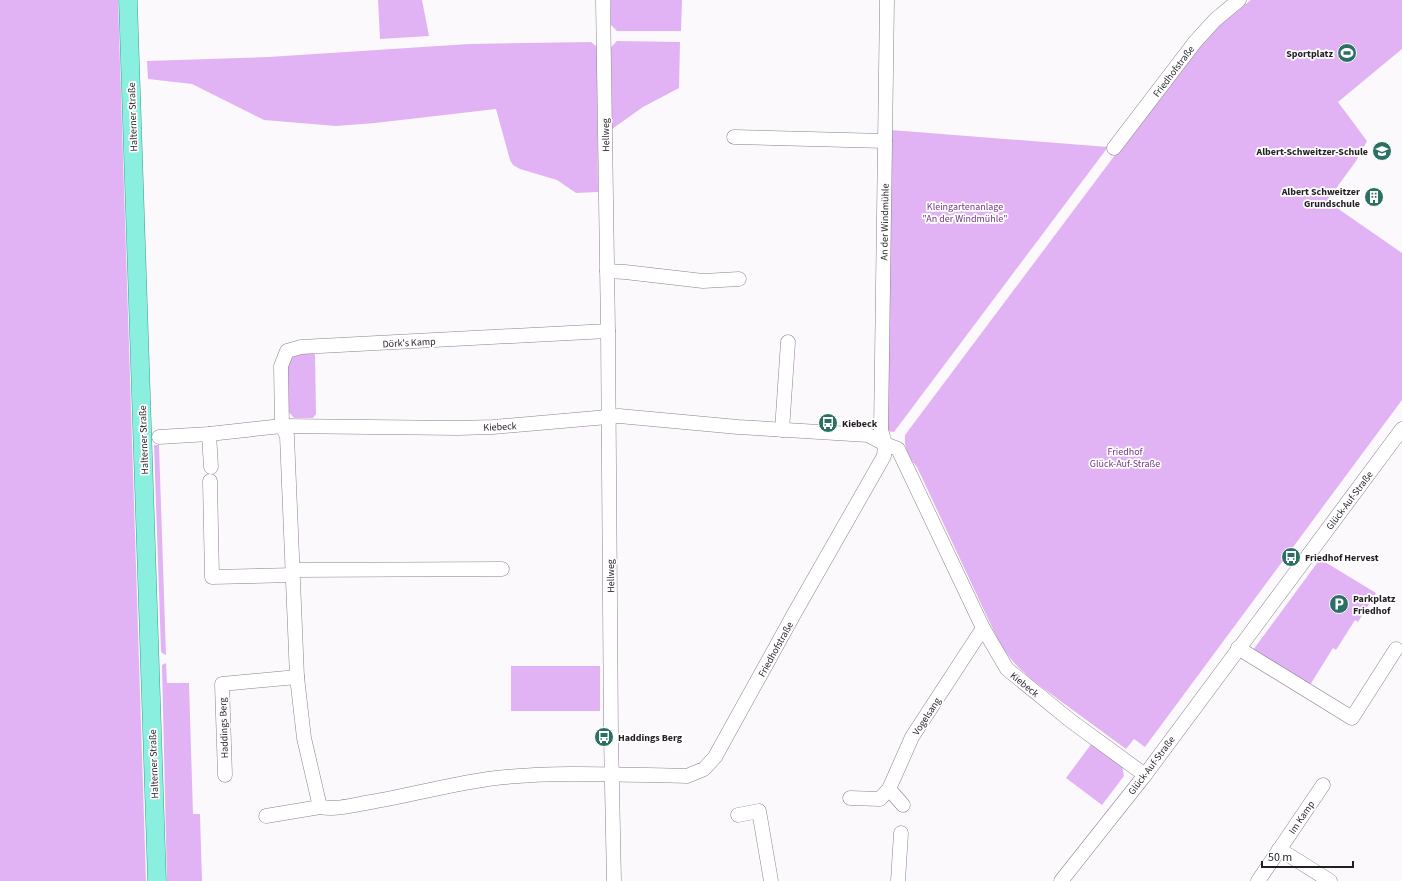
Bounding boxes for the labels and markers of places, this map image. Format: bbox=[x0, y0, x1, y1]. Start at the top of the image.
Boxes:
sports icon: Sportplatz bbox=[1336, 42, 1358, 64]
place label: Sportplatz bbox=[1286, 47, 1333, 61]
school or university icon: Albert-Schweitzer-Schule bbox=[1371, 140, 1393, 162]
place label: Albert-Schweitzer-Schule bbox=[1255, 145, 1368, 159]
place label: Albert Schweitzer Grundschule bbox=[1281, 185, 1360, 211]
building icon: Albert Schweitzer Grundschule bbox=[1363, 186, 1385, 208]
bus stop icon: Kiebeck bbox=[817, 412, 839, 434]
place label: Kiebeck bbox=[842, 417, 878, 431]
bus stop icon: Friedhof Hervest bbox=[1280, 546, 1302, 568]
place label: Friedhof Hervest bbox=[1305, 551, 1379, 565]
place label: Parkplatz Friedhof bbox=[1353, 592, 1396, 618]
parking icon: Parkplatz Friedhof bbox=[1328, 593, 1350, 615]
bus stop icon: Haddings Berg bbox=[593, 726, 615, 748]
place label: Haddings Berg bbox=[618, 731, 683, 745]

